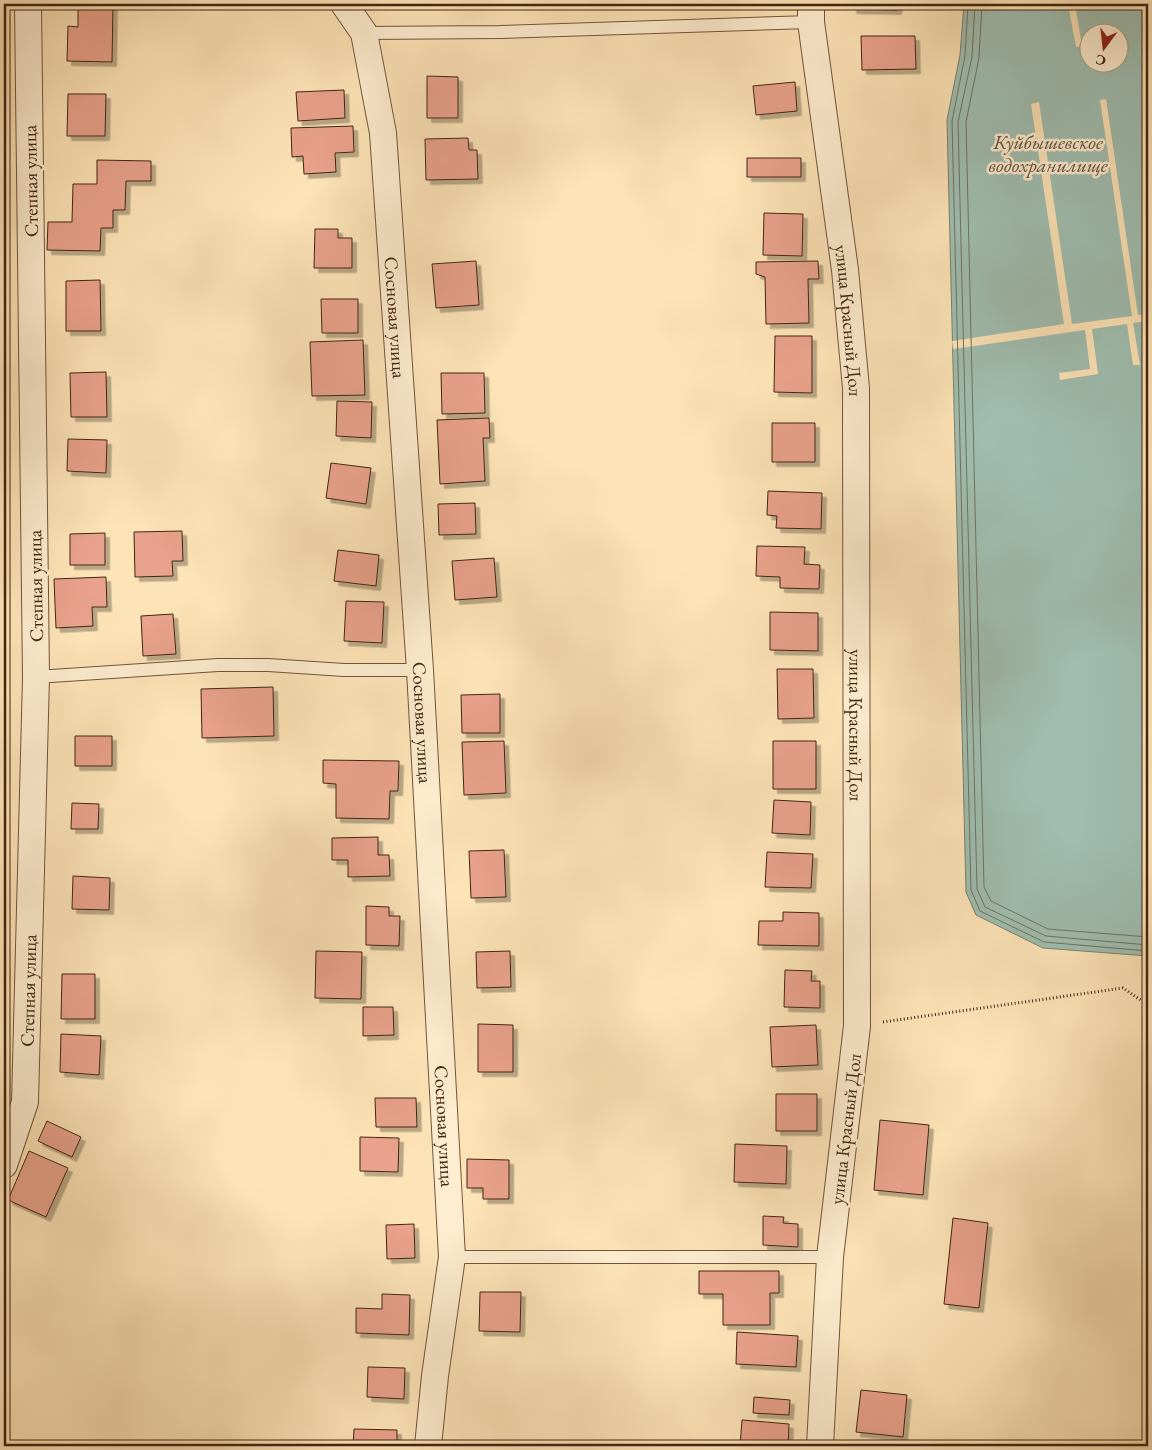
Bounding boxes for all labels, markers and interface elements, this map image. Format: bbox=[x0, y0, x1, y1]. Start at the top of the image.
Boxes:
north arrow bbox=[1080, 22, 1130, 72]
text: С bbox=[1093, 51, 1108, 71]
street label: Степная улица bbox=[17, 124, 44, 237]
water label: Куйбышевское водохранилище bbox=[988, 129, 1108, 178]
street label: улица Красный Дол bbox=[829, 243, 868, 396]
street label: Сосновая улица bbox=[379, 256, 412, 380]
street label: Степная улица bbox=[22, 529, 49, 642]
street label: улица Красный Дол bbox=[843, 649, 869, 801]
street label: Сосновая улица bbox=[406, 661, 438, 785]
street label: Степная улица bbox=[14, 933, 42, 1047]
street label: улица Красный Дол bbox=[824, 1052, 867, 1206]
street label: Сосновая улица bbox=[429, 1064, 460, 1188]

